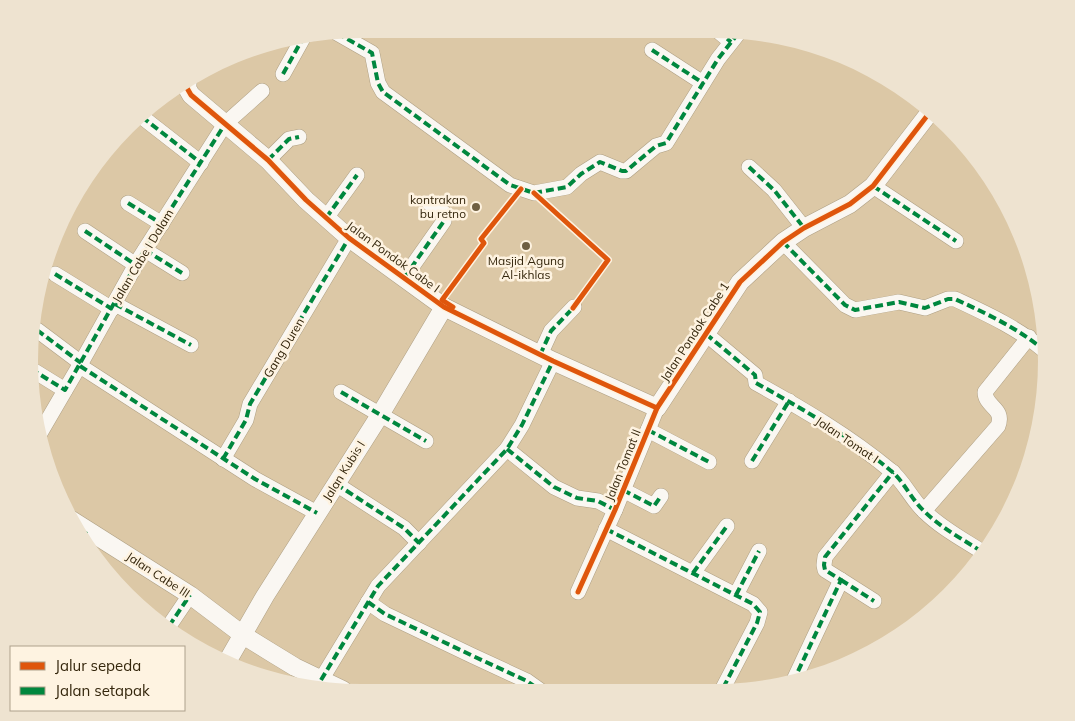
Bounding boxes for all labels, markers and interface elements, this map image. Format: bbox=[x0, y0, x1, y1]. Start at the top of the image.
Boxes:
place label: kontrakan bu retno bbox=[410, 192, 466, 221]
marker: kontrakan bu retno bbox=[470, 201, 482, 213]
street label: Jalan Cabe I Dalam bbox=[109, 206, 176, 305]
street label: Jalan Pondok Cabe I bbox=[344, 218, 443, 295]
marker: Masjid Agung Al-ikhlas bbox=[520, 240, 532, 252]
place label: Masjid Agung Al-ikhlas bbox=[488, 253, 564, 282]
street label: Jalan Pondok Cabe 1 bbox=[657, 279, 732, 384]
street label: Gang Duren bbox=[260, 315, 307, 380]
street label: Jalan Tomat I bbox=[813, 413, 882, 466]
street label: Jalan Tomat II bbox=[601, 427, 644, 503]
street label: Jalan Kubis I bbox=[319, 438, 368, 504]
street label: Jalan Cabe III bbox=[124, 548, 193, 601]
legend bbox=[10, 646, 185, 711]
text: Jalur sepeda bbox=[55, 656, 141, 675]
text: Jalan setapak bbox=[55, 681, 150, 700]

